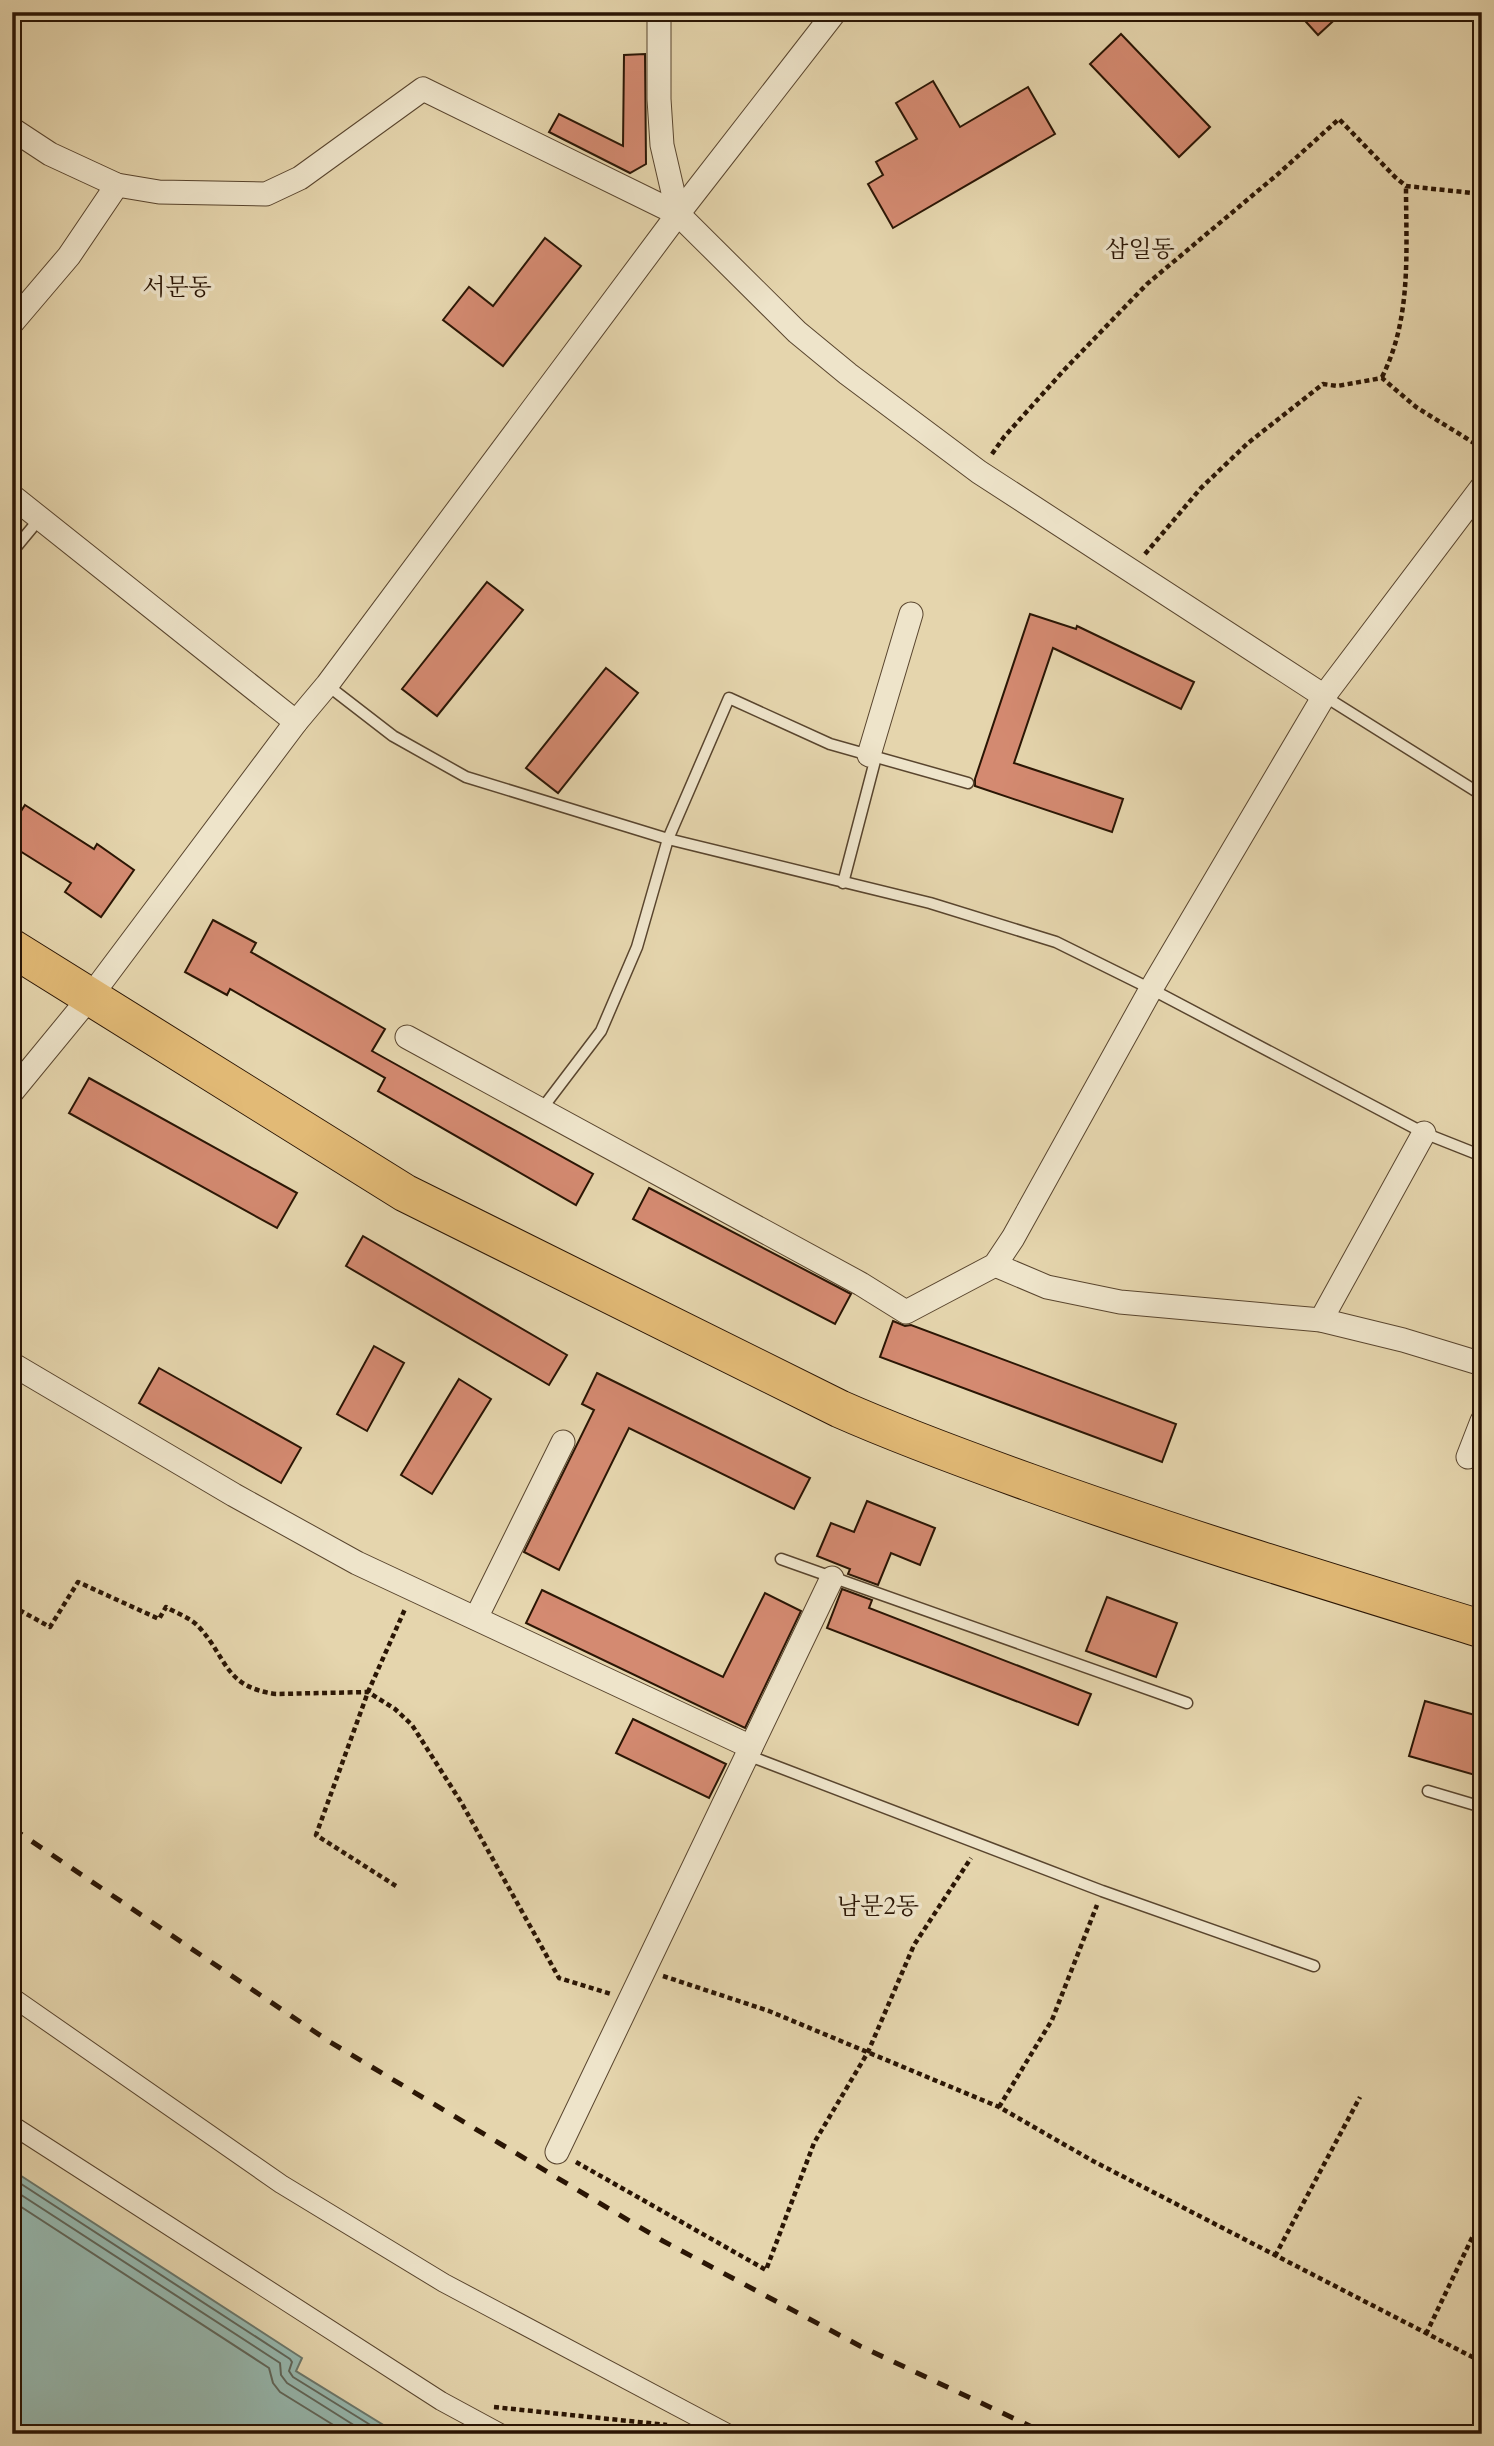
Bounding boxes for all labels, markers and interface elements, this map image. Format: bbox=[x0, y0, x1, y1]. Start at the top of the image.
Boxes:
district label: 삼일동 bbox=[1105, 233, 1175, 266]
district label: 서문동 bbox=[142, 271, 212, 304]
district label: 남문2동 bbox=[837, 1890, 919, 1923]

